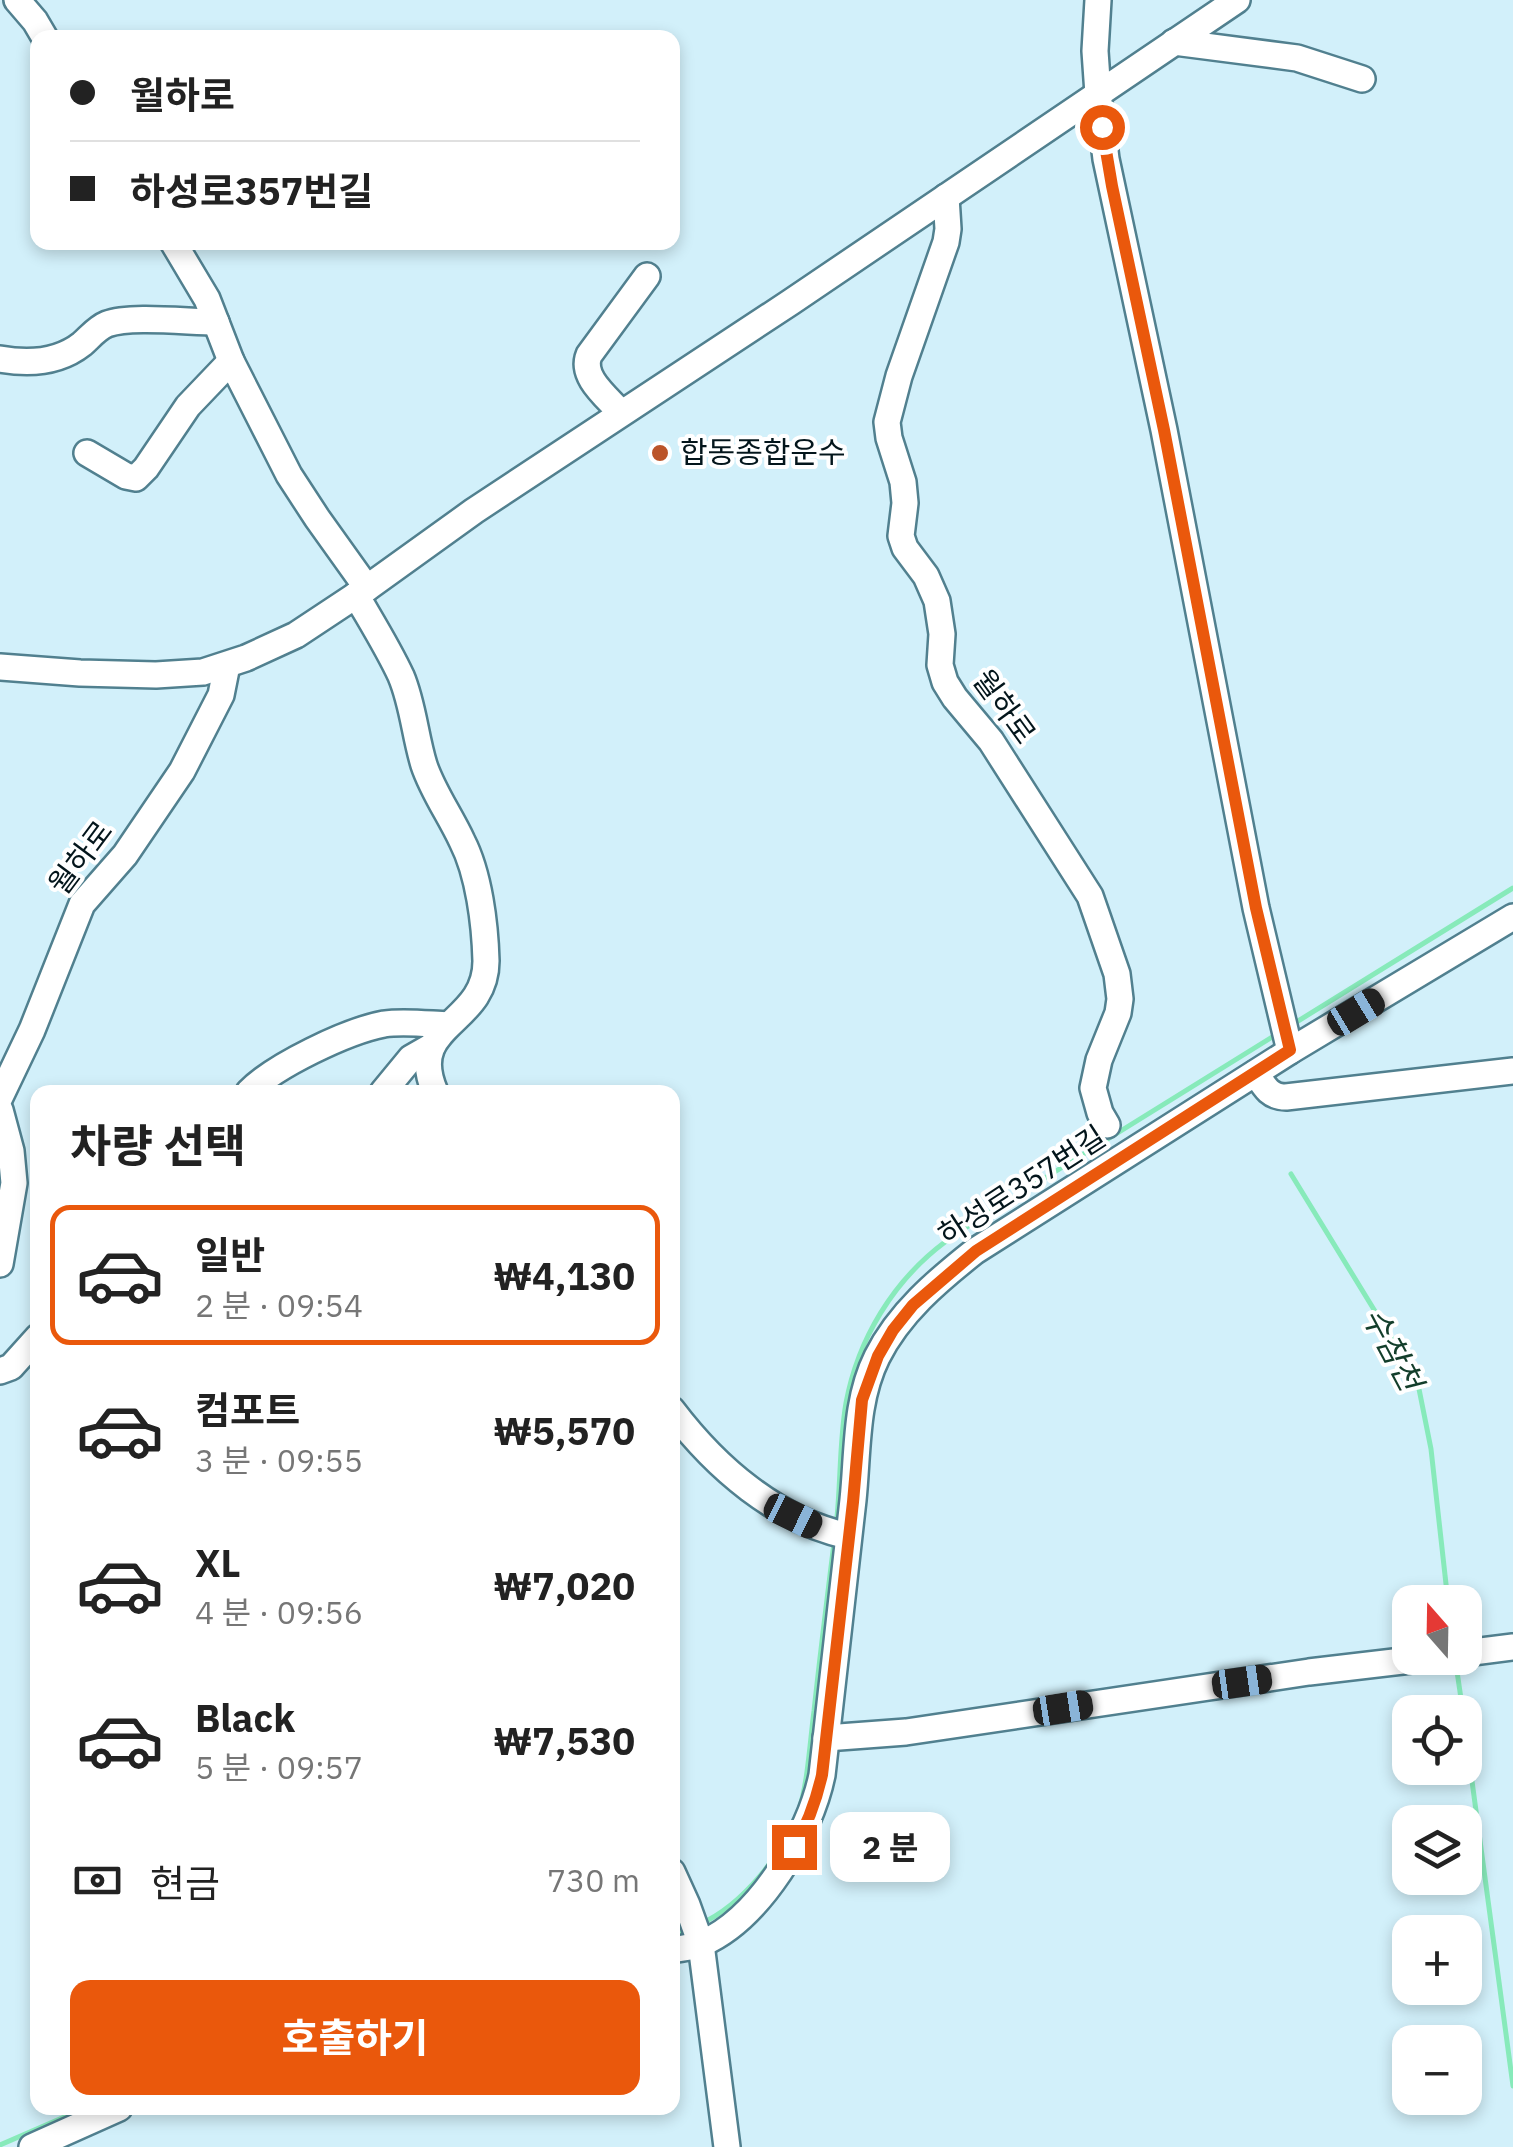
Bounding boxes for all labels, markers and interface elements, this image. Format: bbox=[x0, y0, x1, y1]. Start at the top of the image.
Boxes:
text: 월하로 bbox=[130, 70, 235, 119]
route start bbox=[1080, 105, 1125, 150]
text: 하성로357번길 bbox=[130, 166, 373, 215]
place label: 합동종합운수 bbox=[680, 432, 846, 471]
marker: 합동종합운수 bbox=[649, 442, 671, 464]
street label: 월하로 bbox=[965, 661, 1045, 751]
street label: 월하로 bbox=[39, 812, 120, 902]
car bbox=[1323, 984, 1389, 1040]
text: 차량 선택 bbox=[70, 1116, 246, 1174]
street label: 하성로357번길 bbox=[930, 1116, 1112, 1253]
icon: car bbox=[75, 1230, 165, 1320]
text: 일반 bbox=[195, 1230, 265, 1279]
text: ₩4,130 bbox=[493, 1251, 635, 1300]
text: 2 분 · 09:54 bbox=[195, 1284, 363, 1326]
water label: 수참천 bbox=[1354, 1300, 1434, 1401]
icon: car bbox=[75, 1385, 165, 1475]
text: 컴포트 bbox=[195, 1385, 300, 1434]
text: ₩5,570 bbox=[493, 1406, 635, 1455]
text: 3 분 · 09:55 bbox=[195, 1439, 363, 1481]
car bbox=[759, 1489, 827, 1543]
text: XL bbox=[195, 1538, 241, 1587]
icon: car bbox=[75, 1540, 165, 1630]
text: ₩7,020 bbox=[493, 1561, 635, 1610]
north arrow bbox=[1392, 1585, 1482, 1675]
map controls bbox=[1392, 1585, 1482, 2115]
text: 4 분 · 09:56 bbox=[195, 1591, 363, 1633]
car bbox=[1210, 1663, 1274, 1701]
car bbox=[1031, 1688, 1095, 1728]
text: Black bbox=[195, 1693, 295, 1742]
icon: car bbox=[75, 1695, 165, 1785]
button: locate bbox=[1392, 1695, 1482, 1785]
text: ₩7,530 bbox=[493, 1716, 635, 1765]
text: 5 분 · 09:57 bbox=[195, 1746, 363, 1788]
button: layers bbox=[1392, 1805, 1482, 1895]
callout: 2 분 bbox=[829, 1812, 949, 1882]
route end bbox=[772, 1825, 817, 1870]
text: 2 분 bbox=[862, 1826, 918, 1868]
icon: cash bbox=[70, 1853, 125, 1908]
text: 현금 bbox=[150, 1858, 220, 1907]
text: 730 m bbox=[547, 1859, 640, 1901]
button: + bbox=[1392, 1915, 1482, 2005]
button: 호출하기 bbox=[70, 1980, 640, 2095]
button: − bbox=[1392, 2025, 1482, 2115]

